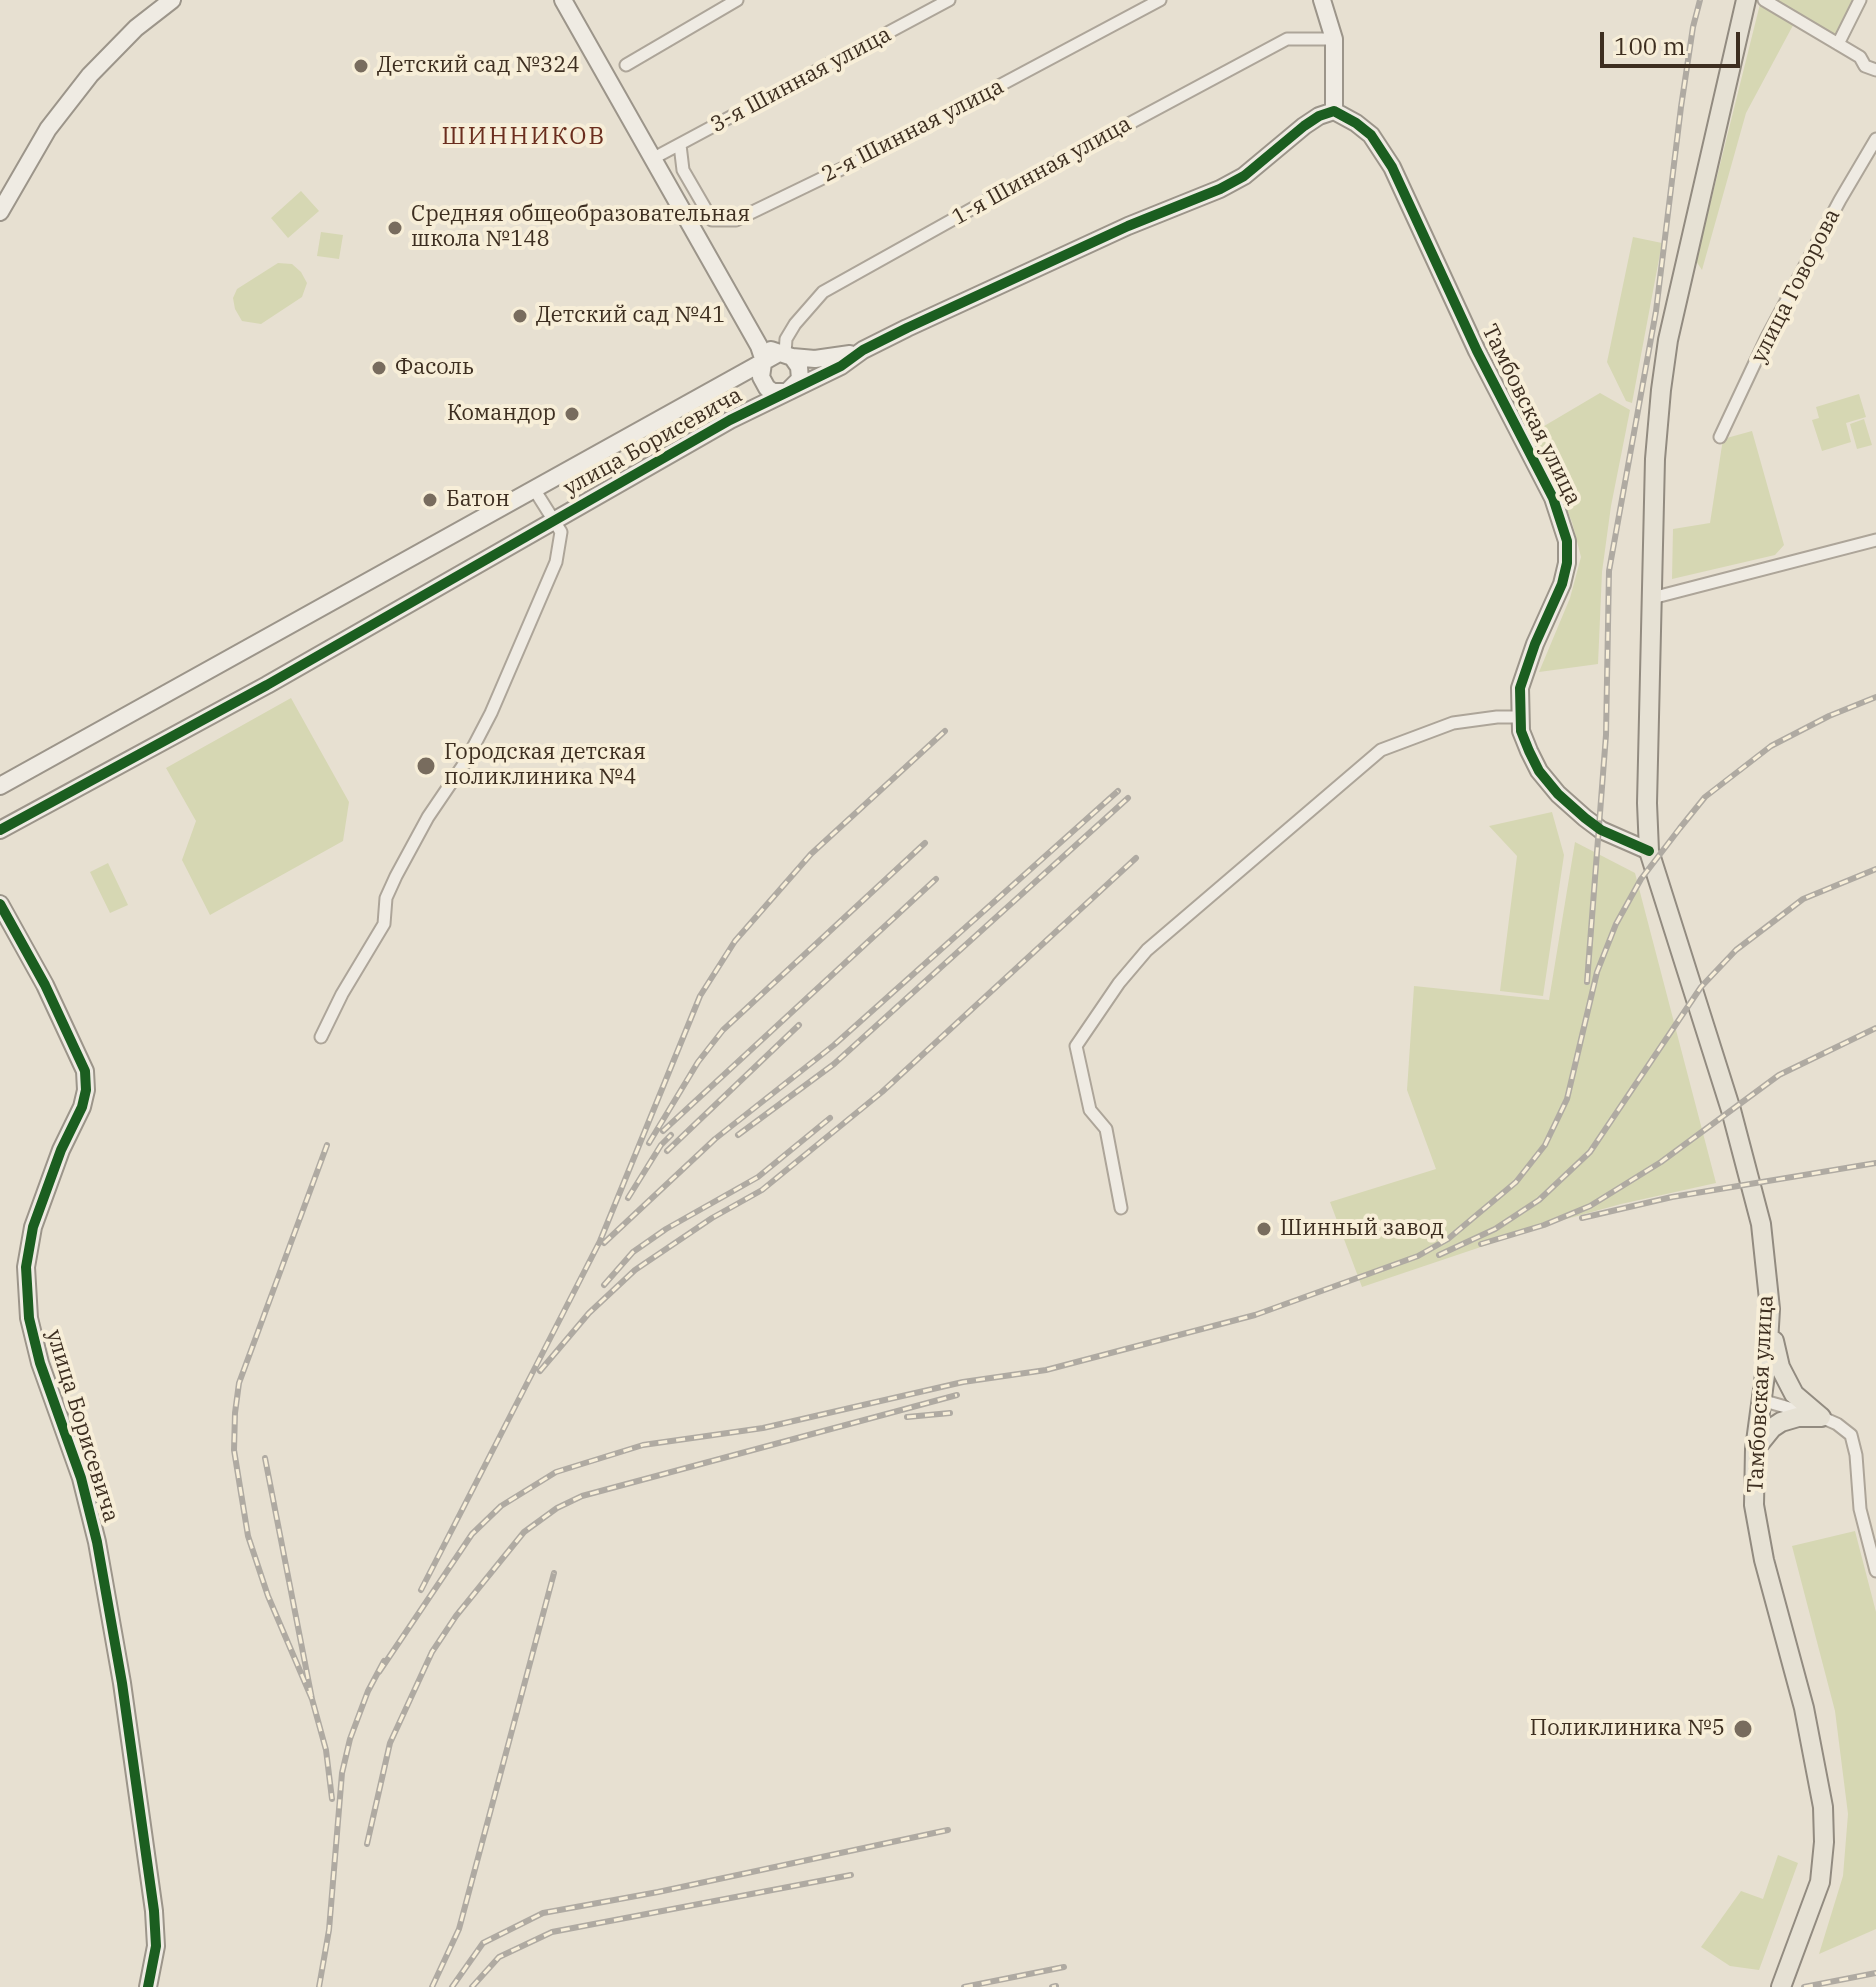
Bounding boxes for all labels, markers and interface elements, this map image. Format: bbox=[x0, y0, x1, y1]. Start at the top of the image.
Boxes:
scale bar bbox=[1604, 16, 1744, 66]
street label: 3-я Шинная улица bbox=[706, 21, 896, 139]
text: 100 m bbox=[1614, 30, 1686, 62]
place label: Детский сад №324 bbox=[377, 53, 580, 79]
marker: Детский сад №324 bbox=[352, 57, 370, 75]
street label: 2-я Шинная улица bbox=[818, 74, 1008, 188]
street label: 1-я Шинная улица bbox=[948, 111, 1136, 231]
district label: ШИННИКОВ bbox=[442, 123, 606, 151]
place label: Средняя общеобразовательная школа №148 bbox=[411, 202, 750, 254]
street label: улица Говорова bbox=[1746, 205, 1846, 367]
marker: Средняя общеобразовательная школа №148 bbox=[386, 219, 404, 237]
place label: Детский сад №41 bbox=[536, 303, 725, 329]
marker: Детский сад №41 bbox=[511, 307, 529, 325]
street label: Тамбовская улица bbox=[1476, 320, 1586, 510]
place label: Фасоль bbox=[395, 355, 474, 381]
marker: Фасоль bbox=[370, 359, 388, 377]
street label: улица Борисевича bbox=[559, 382, 747, 502]
place label: Командор bbox=[447, 401, 556, 427]
marker: Командор bbox=[563, 405, 581, 423]
place label: Батон bbox=[446, 487, 510, 513]
marker: Батон bbox=[421, 491, 439, 509]
place label: Городская детская поликлиника №4 bbox=[444, 740, 646, 792]
marker: Городская детская поликлиника №4 bbox=[415, 755, 437, 777]
place label: Шинный завод bbox=[1280, 1216, 1444, 1242]
marker: Шинный завод bbox=[1255, 1220, 1273, 1238]
street label: Тамбовская улица bbox=[1743, 1294, 1779, 1494]
street label: улица Борисевича bbox=[40, 1327, 124, 1525]
place label: Поликлиника №5 bbox=[1530, 1716, 1725, 1742]
marker: Поликлиника №5 bbox=[1732, 1718, 1754, 1740]

